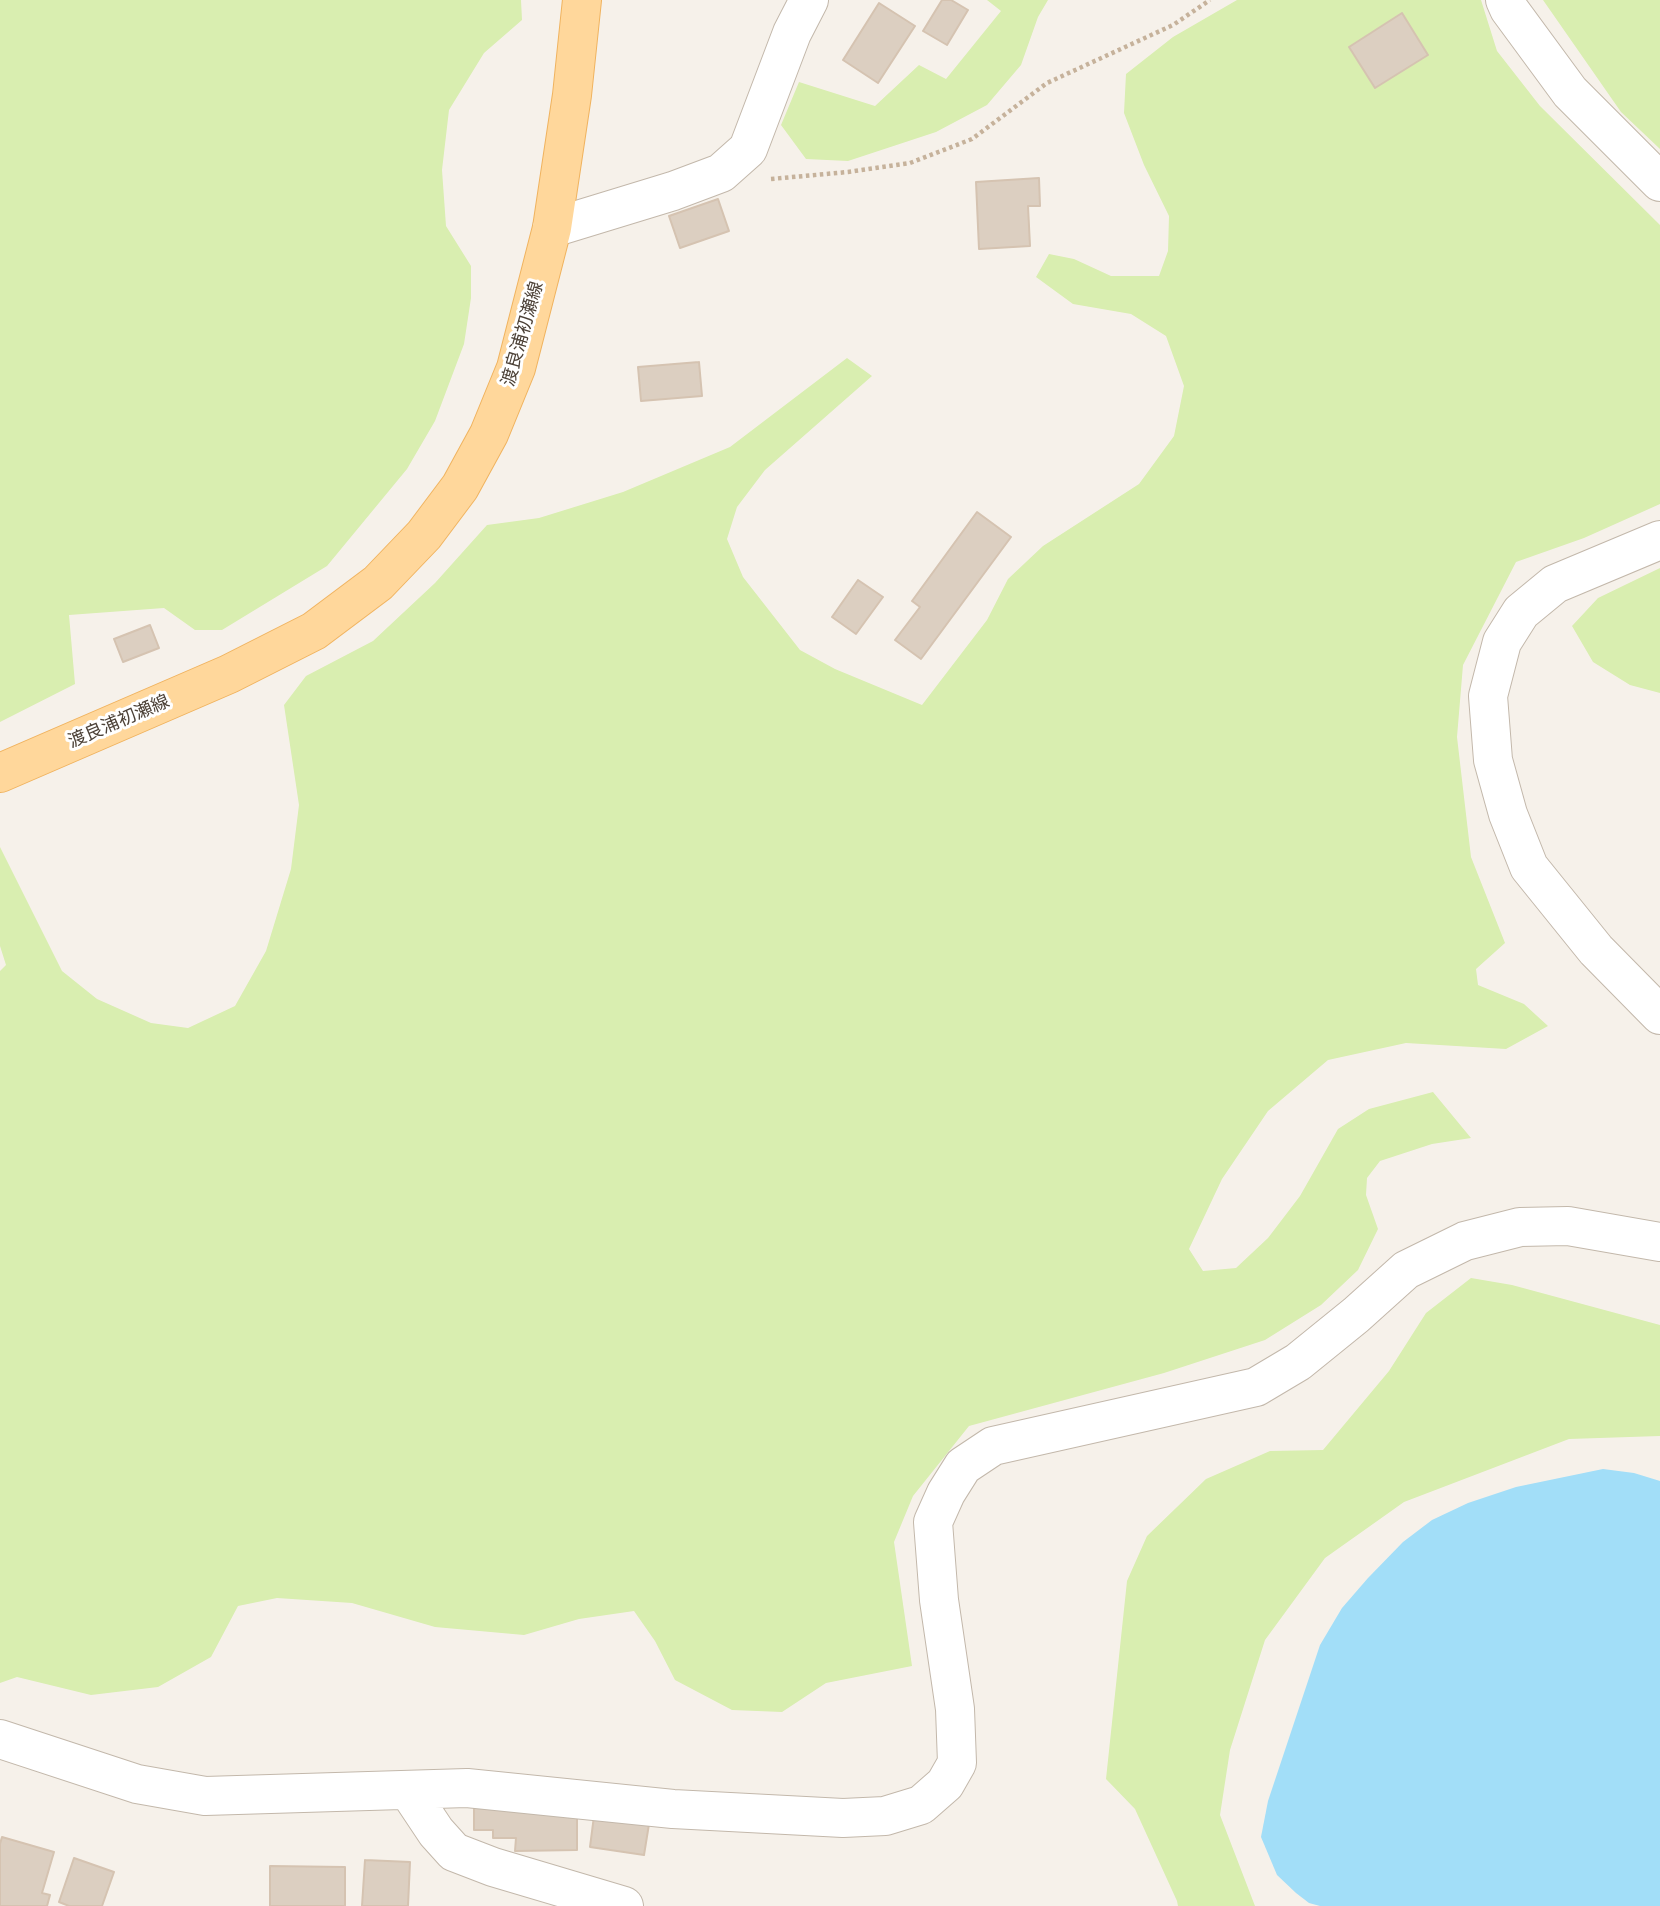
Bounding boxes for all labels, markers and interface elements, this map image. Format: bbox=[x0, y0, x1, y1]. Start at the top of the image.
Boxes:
street label: 渡良浦初瀬線 bbox=[498, 279, 548, 389]
street label: 渡良浦初瀬線 bbox=[65, 691, 173, 753]

